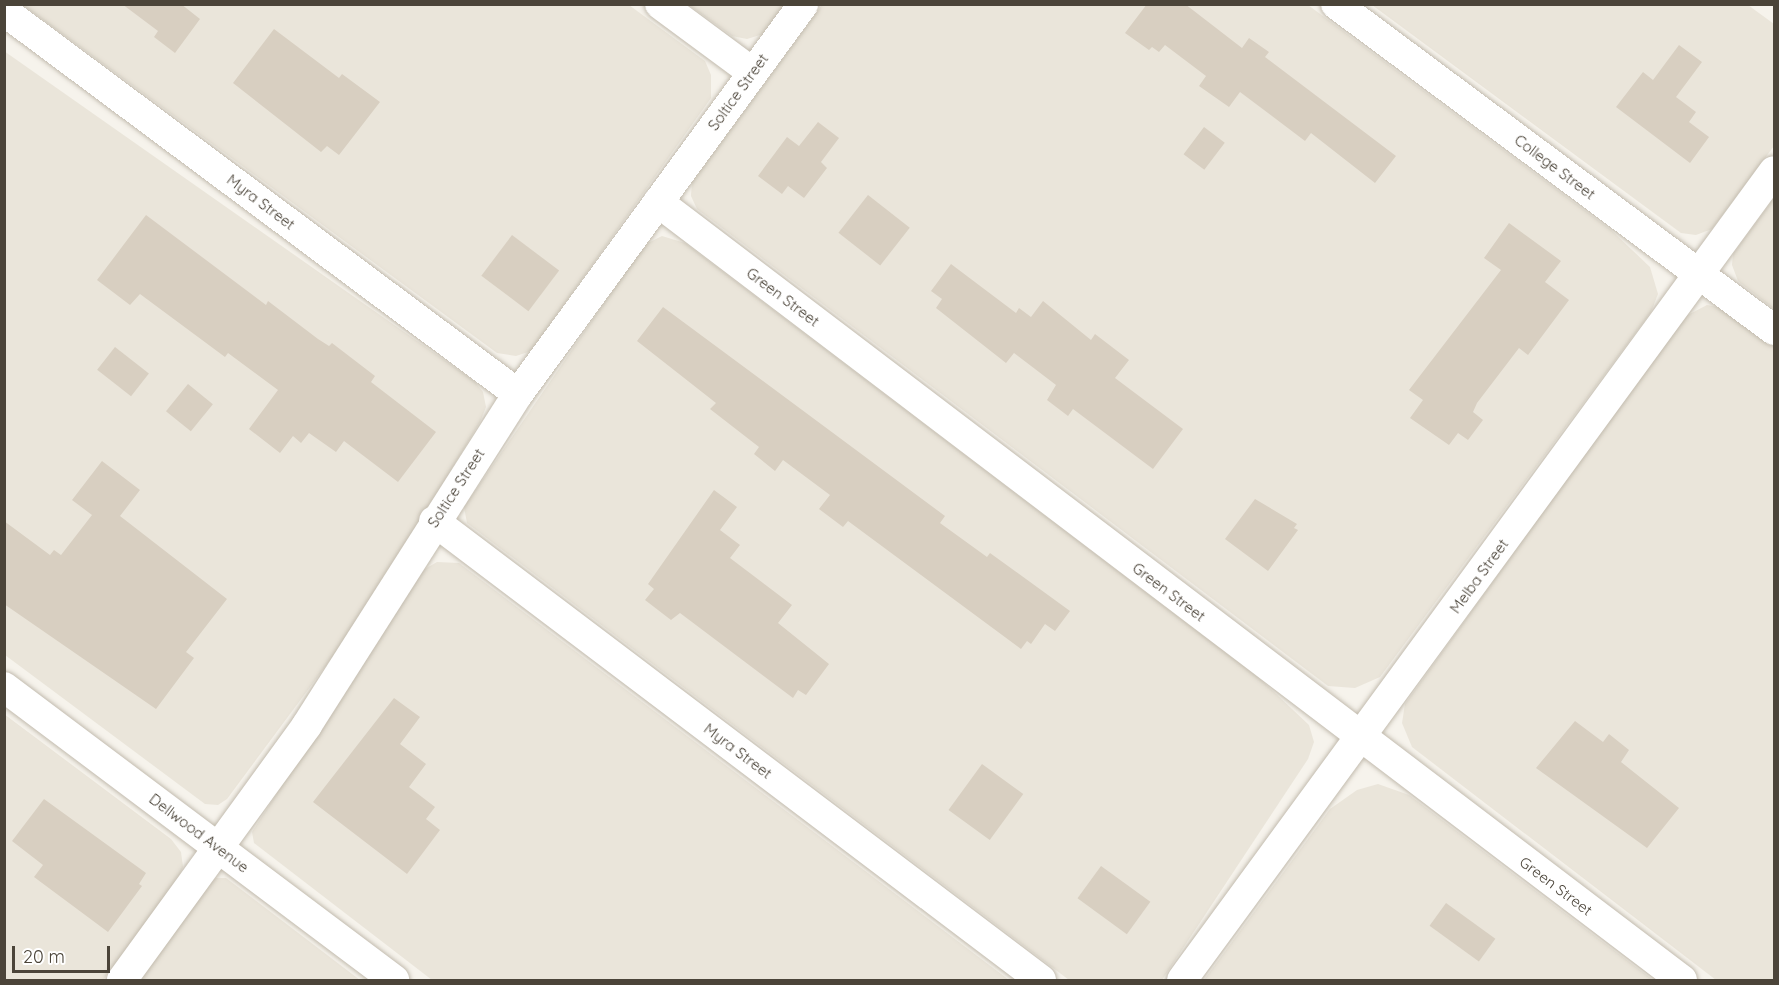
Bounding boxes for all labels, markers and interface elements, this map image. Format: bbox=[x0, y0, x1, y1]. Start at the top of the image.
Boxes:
street label: Soltice Street bbox=[704, 50, 772, 134]
street label: College Street bbox=[1511, 131, 1599, 203]
street label: Myra Street bbox=[223, 171, 299, 233]
street label: Green Street bbox=[743, 264, 823, 330]
street label: Soltice Street bbox=[424, 445, 488, 531]
street label: Melba Street bbox=[1446, 535, 1512, 617]
street label: Green Street bbox=[1129, 559, 1209, 625]
street label: Myra Street bbox=[700, 720, 776, 782]
street label: Dellwood Avenue bbox=[146, 790, 252, 876]
street label: Green Street bbox=[1516, 853, 1596, 919]
scale bar bbox=[15, 934, 112, 972]
text: 20 m bbox=[23, 945, 65, 968]

